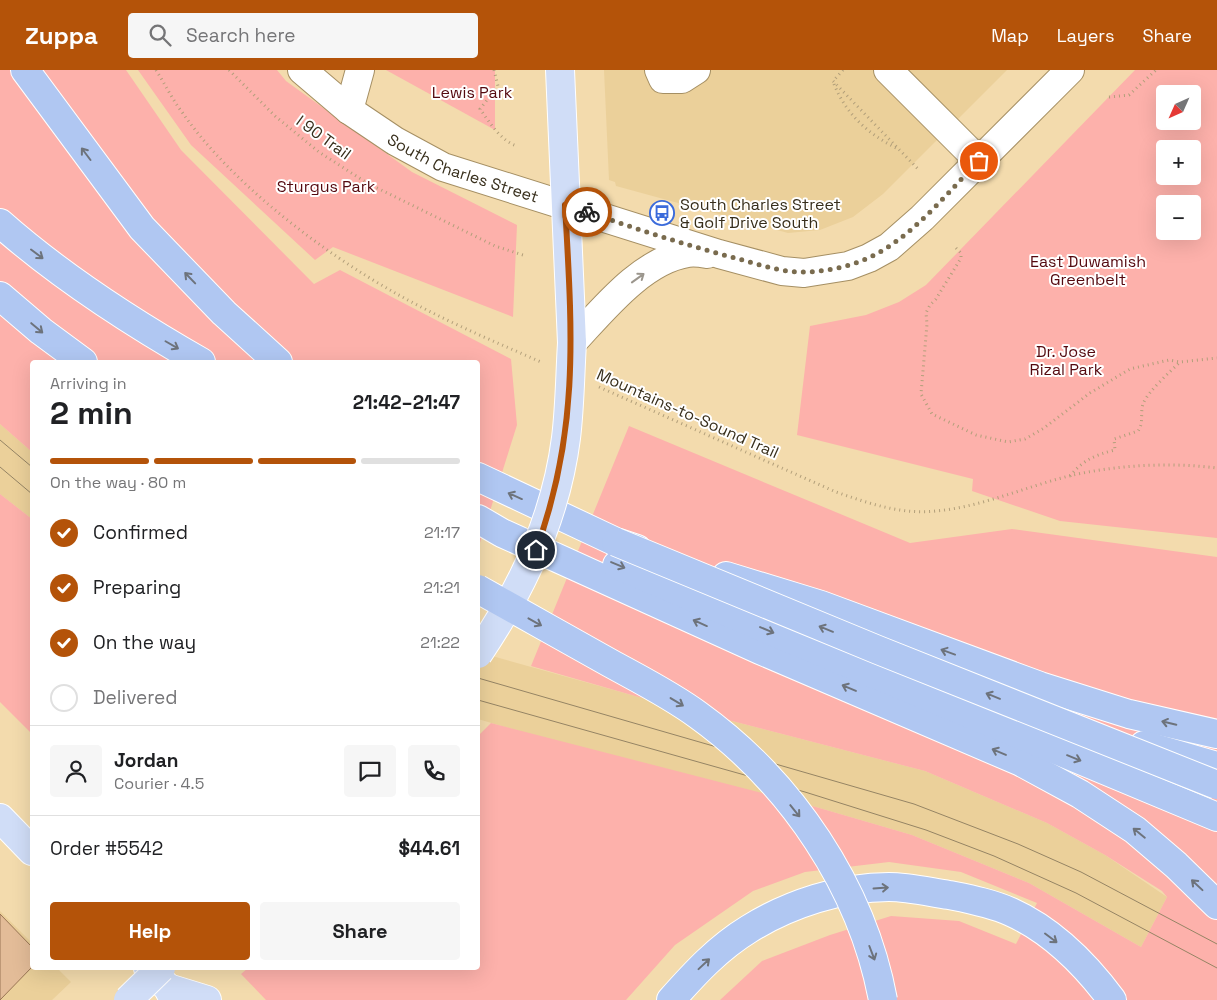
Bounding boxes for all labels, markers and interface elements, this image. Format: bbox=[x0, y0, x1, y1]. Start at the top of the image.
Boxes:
search box bbox=[128, 13, 478, 58]
text: Zuppa bbox=[25, 20, 98, 51]
icon: search bbox=[146, 21, 174, 49]
text: Search here bbox=[186, 23, 295, 48]
text: Map bbox=[991, 24, 1029, 47]
text: Layers bbox=[1057, 24, 1114, 47]
text: Share bbox=[1142, 24, 1192, 47]
park label: Lewis Park bbox=[432, 82, 513, 103]
north arrow bbox=[1156, 85, 1201, 130]
map controls bbox=[1156, 85, 1201, 240]
street label: I 90 Trail bbox=[292, 110, 355, 164]
street label: South Charles Street bbox=[383, 129, 541, 207]
pin bbox=[958, 140, 1000, 182]
button: + bbox=[1156, 140, 1201, 185]
one-way arrow bbox=[81, 147, 91, 161]
icon: bag bbox=[965, 147, 993, 175]
park label: Sturgus Park bbox=[277, 176, 376, 197]
courier bbox=[562, 187, 612, 237]
place label: South Charles Street & Golf Drive South bbox=[680, 194, 841, 233]
button: − bbox=[1156, 195, 1201, 240]
icon: bike bbox=[573, 198, 601, 226]
bus stop icon: South Charles Street & Golf Drive South bbox=[649, 200, 675, 226]
one-way arrow bbox=[30, 249, 44, 259]
park label: East Duwamish Greenbelt bbox=[1030, 251, 1146, 290]
one-way arrow bbox=[184, 272, 196, 284]
one-way arrow bbox=[631, 273, 645, 283]
one-way arrow bbox=[30, 322, 43, 333]
one-way arrow bbox=[164, 341, 178, 351]
park label: Dr. Jose Rizal Park bbox=[1030, 341, 1103, 380]
street label: Mountains-to-Sound Trail bbox=[593, 364, 782, 463]
text: Arriving in bbox=[50, 373, 127, 394]
text: 21:42–21:47 bbox=[353, 390, 460, 415]
text: 2 min bbox=[50, 393, 133, 433]
text: On the way · 80 m bbox=[50, 472, 186, 493]
one-way arrow bbox=[508, 491, 523, 501]
icon: check bbox=[50, 519, 78, 547]
text: Confirmed bbox=[93, 520, 188, 545]
text: 21:17 bbox=[424, 522, 460, 543]
pin bbox=[515, 529, 557, 571]
icon: home bbox=[522, 536, 550, 564]
one-way arrow bbox=[610, 561, 625, 571]
icon: check bbox=[50, 574, 78, 602]
text: Preparing bbox=[93, 575, 181, 600]
text: 21:21 bbox=[423, 577, 460, 598]
one-way arrow bbox=[528, 617, 542, 627]
one-way arrow bbox=[693, 618, 708, 628]
one-way arrow bbox=[819, 623, 834, 633]
one-way arrow bbox=[759, 625, 774, 635]
icon: check bbox=[50, 629, 78, 657]
text: On the way bbox=[93, 630, 196, 655]
text: 21:22 bbox=[420, 632, 460, 653]
one-way arrow bbox=[941, 647, 957, 656]
one-way arrow bbox=[842, 683, 857, 693]
text: Delivered bbox=[93, 685, 178, 710]
one-way arrow bbox=[986, 690, 1001, 700]
one-way arrow bbox=[669, 697, 683, 707]
one-way arrow bbox=[1162, 718, 1178, 727]
button: person bbox=[50, 745, 102, 797]
button: chat bbox=[344, 745, 396, 797]
button: phone bbox=[408, 745, 460, 797]
one-way arrow bbox=[991, 747, 1006, 756]
text: Jordan bbox=[114, 748, 179, 773]
one-way arrow bbox=[1066, 754, 1081, 763]
text: Courier · 4.5 bbox=[114, 773, 204, 794]
one-way arrow bbox=[790, 804, 801, 817]
one-way arrow bbox=[1133, 828, 1146, 839]
text: Order #5542 bbox=[50, 836, 163, 861]
text: $44.61 bbox=[399, 836, 460, 861]
one-way arrow bbox=[1190, 879, 1203, 891]
one-way arrow bbox=[873, 883, 889, 893]
button: Help bbox=[50, 902, 250, 960]
button: Share bbox=[260, 902, 460, 960]
one-way arrow bbox=[1044, 933, 1058, 943]
one-way arrow bbox=[868, 945, 877, 960]
one-way arrow bbox=[697, 958, 710, 970]

